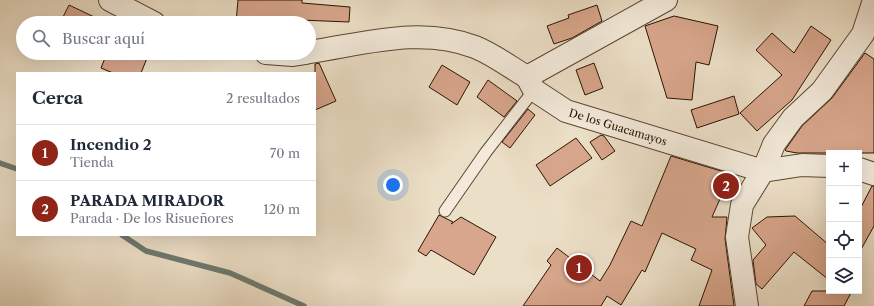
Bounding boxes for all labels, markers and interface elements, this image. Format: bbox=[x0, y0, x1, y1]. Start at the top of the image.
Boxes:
search box bbox=[16, 16, 316, 60]
icon: search bbox=[30, 27, 52, 49]
text: Buscar aquí bbox=[62, 29, 145, 48]
text: Cerca bbox=[32, 88, 83, 108]
text: 2 resultados bbox=[226, 90, 300, 106]
street label: De los Guacamayos bbox=[567, 105, 669, 149]
text: Incendio 2 bbox=[70, 135, 152, 154]
text: 1 bbox=[42, 145, 48, 161]
text: 70 m bbox=[270, 145, 300, 161]
map controls bbox=[826, 150, 862, 294]
button: + bbox=[826, 150, 862, 186]
text: Tienda bbox=[70, 154, 114, 170]
pin: 2 bbox=[713, 171, 739, 201]
your location bbox=[383, 175, 403, 195]
button: − bbox=[826, 186, 862, 222]
text: PARADA MIRADOR bbox=[70, 191, 224, 210]
text: 2 bbox=[41, 201, 49, 217]
text: 120 m bbox=[263, 201, 300, 217]
text: Parada · De los Risueñores bbox=[70, 210, 234, 226]
button: locate bbox=[826, 222, 862, 258]
pin: 1 bbox=[566, 253, 592, 283]
button: layers bbox=[826, 258, 862, 294]

